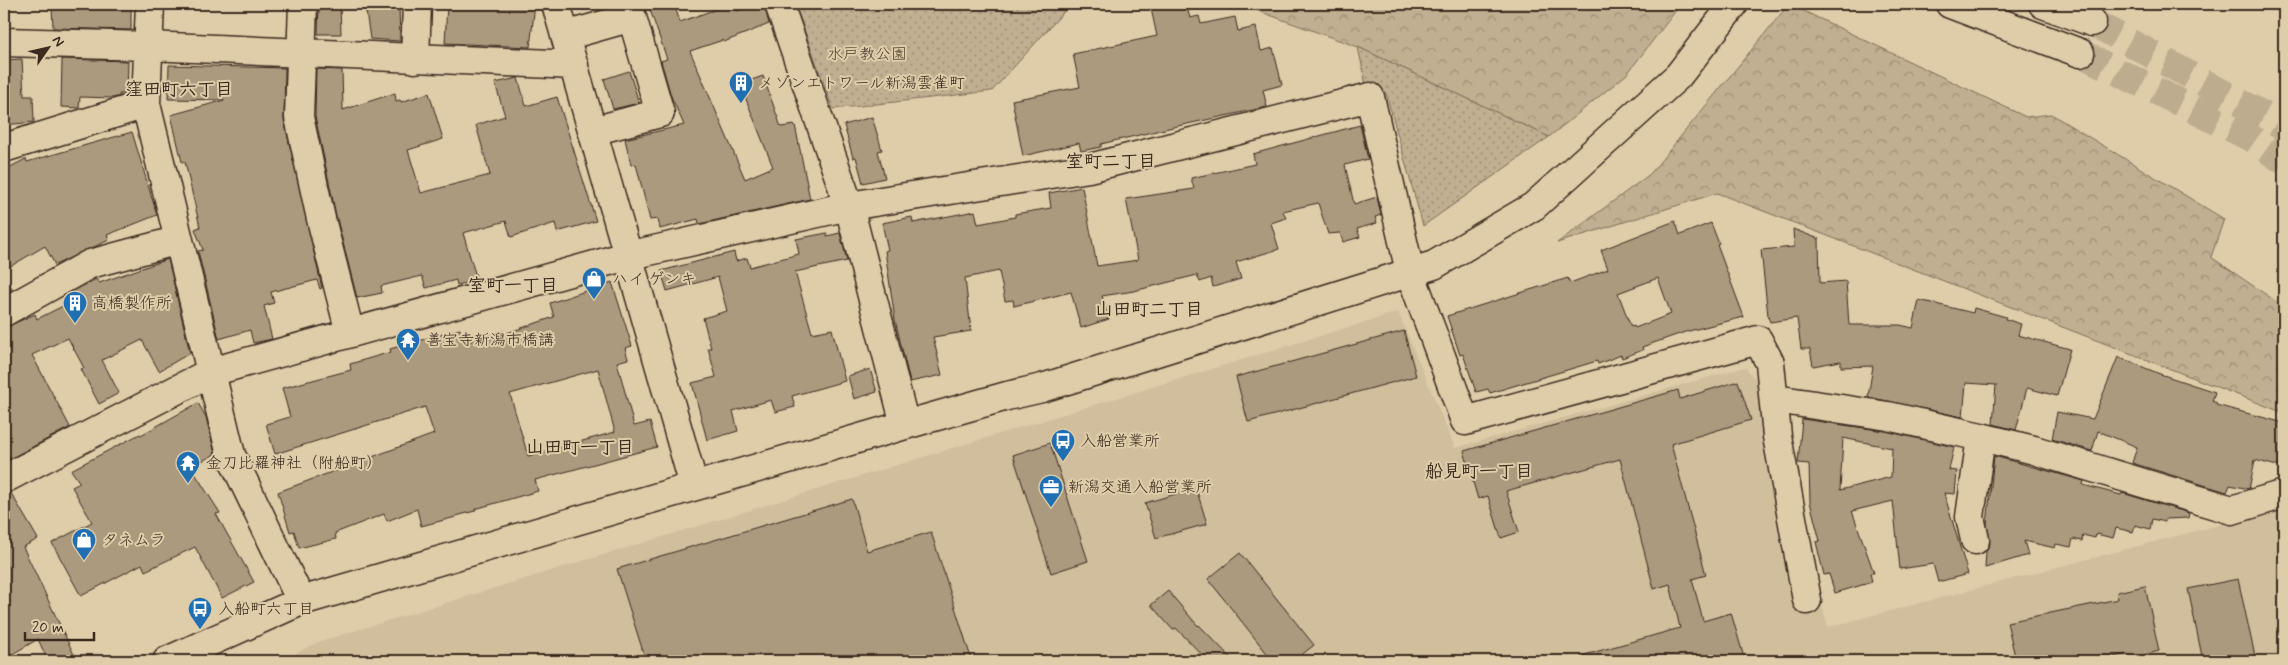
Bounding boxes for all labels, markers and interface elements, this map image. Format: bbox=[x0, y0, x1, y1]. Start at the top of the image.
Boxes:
north arrow bbox=[22, 22, 72, 72]
text: N bbox=[48, 32, 68, 50]
park label: 水戸教公園 bbox=[827, 44, 907, 65]
building icon: メゾンエトワール新潟雲雀町 bbox=[728, 70, 754, 104]
place label: メゾンエトワール新潟雲雀町 bbox=[758, 73, 965, 94]
district label: 窪田町六丁目 bbox=[125, 78, 233, 102]
district label: 室町二丁目 bbox=[1066, 150, 1156, 174]
shop icon: ハイ ゲンキ bbox=[581, 266, 607, 300]
place label: ハイ ゲンキ bbox=[612, 269, 696, 290]
district label: 室町一丁目 bbox=[468, 274, 558, 298]
building icon: 高橋製作所 bbox=[62, 290, 88, 324]
place label: 高橋製作所 bbox=[92, 293, 172, 314]
district label: 山田町二丁目 bbox=[1095, 298, 1203, 322]
temple icon: 善宝寺新潟市橋講 bbox=[395, 327, 421, 361]
place label: 善宝寺新潟市橋講 bbox=[426, 330, 554, 351]
bus stop icon: 入船営業所 bbox=[1050, 428, 1076, 462]
place label: 入船営業所 bbox=[1080, 431, 1160, 452]
district label: 山田町一丁目 bbox=[526, 436, 634, 460]
temple icon: 金刀比羅神社（附船町） bbox=[175, 450, 201, 484]
place label: 金刀比羅神社（附船町） bbox=[206, 453, 382, 474]
district label: 船見町一丁目 bbox=[1425, 460, 1533, 484]
office icon: 新潟交通入船営業所 bbox=[1038, 474, 1064, 508]
place label: 新潟交通入船営業所 bbox=[1068, 477, 1212, 498]
shop icon: タネムラ bbox=[71, 527, 97, 561]
place label: タネムラ bbox=[102, 530, 166, 551]
bus stop icon: 入船町六丁目 bbox=[187, 596, 213, 630]
place label: 入船町六丁目 bbox=[218, 599, 314, 620]
scale bar bbox=[25, 610, 94, 642]
text: 20 m bbox=[32, 618, 64, 638]

